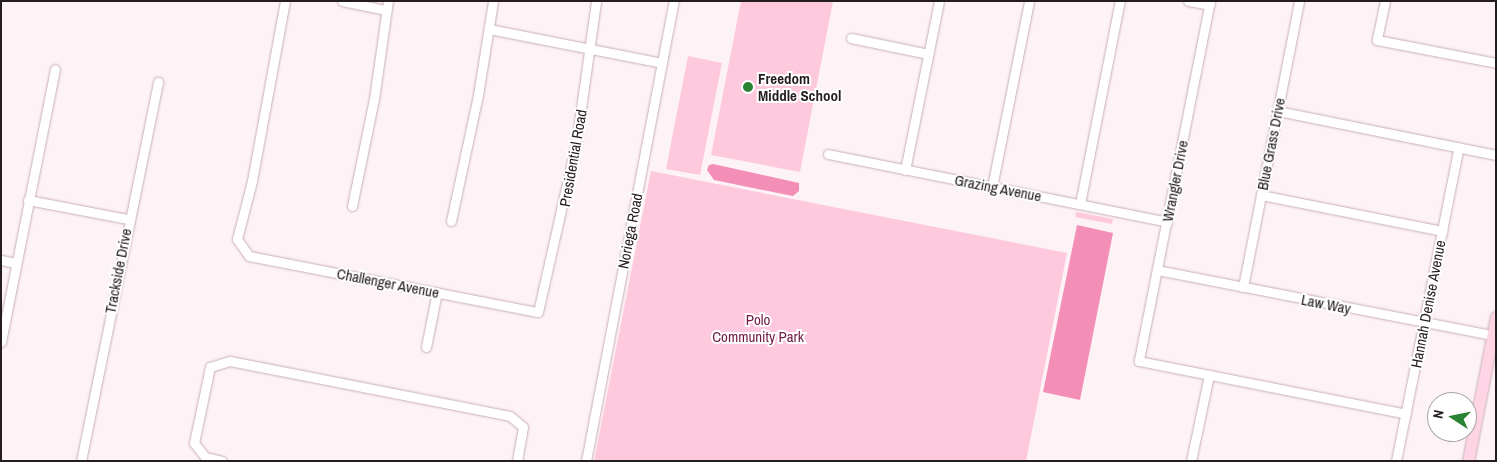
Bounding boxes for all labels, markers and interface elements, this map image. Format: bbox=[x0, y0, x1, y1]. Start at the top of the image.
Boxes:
place label: Freedom Middle School bbox=[758, 69, 841, 104]
marker: Freedom Middle School bbox=[742, 81, 754, 93]
street label: Blue Grass Drive bbox=[1253, 96, 1289, 192]
street label: Presidential Road bbox=[556, 108, 590, 208]
street label: Wrangler Drive bbox=[1158, 139, 1192, 223]
street label: Grazing Avenue bbox=[953, 171, 1043, 205]
street label: Noriega Road bbox=[614, 192, 646, 270]
street label: Trackside Drive bbox=[101, 227, 135, 315]
street label: Hannah Denise Avenue bbox=[1407, 238, 1449, 370]
street label: Challenger Avenue bbox=[335, 264, 441, 302]
street label: Law Way bbox=[1300, 290, 1352, 318]
park label: Polo Community Park bbox=[712, 310, 804, 345]
north arrow bbox=[1427, 392, 1477, 442]
text: N bbox=[1429, 409, 1448, 420]

